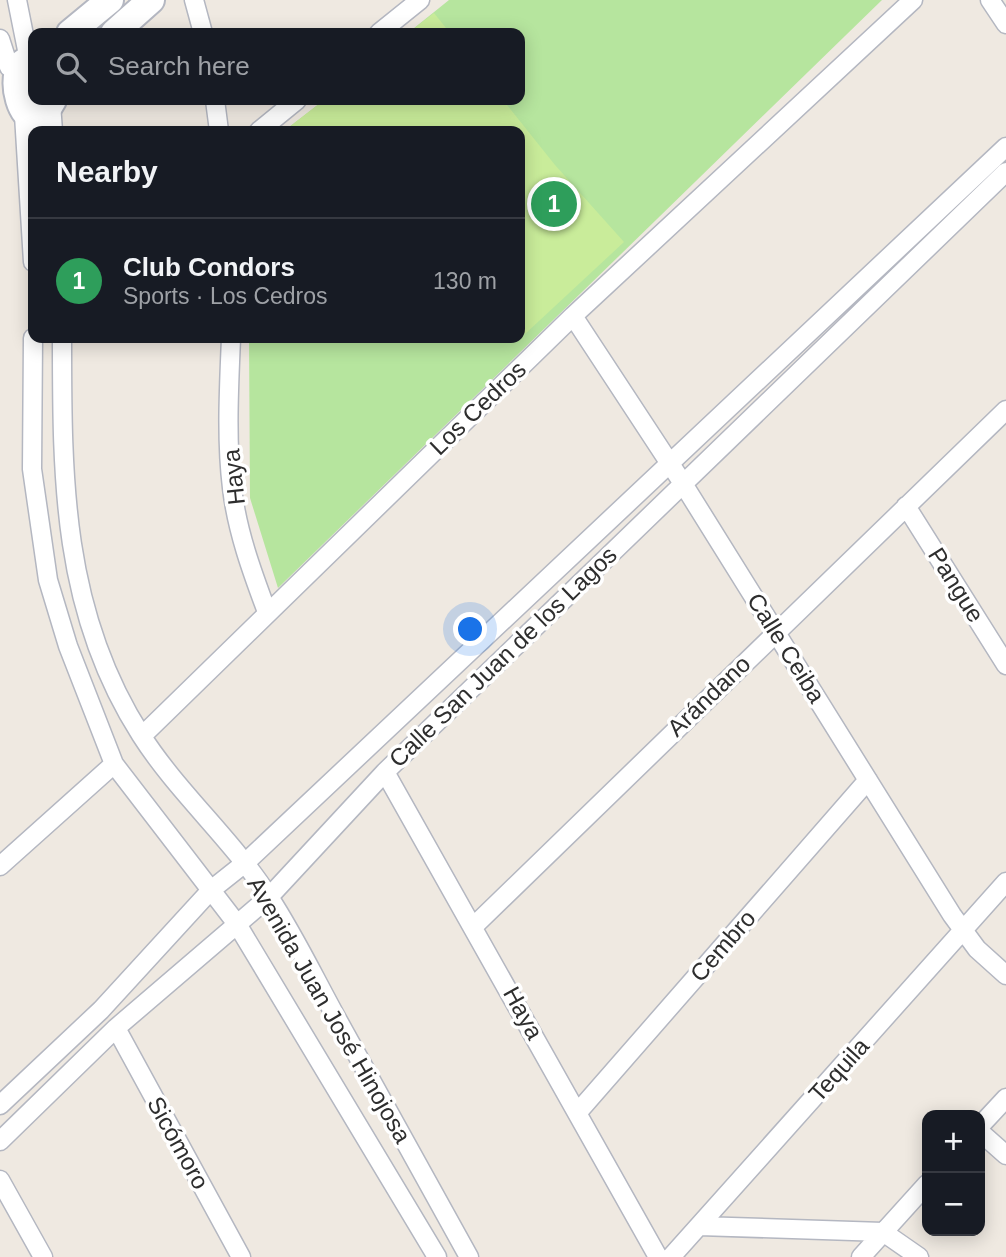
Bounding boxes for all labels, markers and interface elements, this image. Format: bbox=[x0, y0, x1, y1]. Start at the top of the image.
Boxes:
search box bbox=[28, 28, 525, 105]
icon: search bbox=[52, 48, 90, 86]
text: Search here bbox=[108, 51, 250, 81]
text: Nearby bbox=[56, 155, 158, 188]
pin: 1 bbox=[531, 178, 577, 230]
text: Club Condors bbox=[123, 252, 295, 282]
text: 1 bbox=[73, 268, 85, 294]
text: 130 m bbox=[433, 268, 497, 294]
text: Sports · Los Cedros bbox=[123, 283, 328, 309]
street label: Los Cedros bbox=[424, 355, 531, 460]
street label: Haya bbox=[217, 447, 250, 506]
street label: Calle San Juan de los Lagos bbox=[383, 541, 622, 772]
street label: Pangue bbox=[923, 542, 990, 627]
street label: Calle Ceiba bbox=[742, 588, 831, 708]
your location bbox=[453, 612, 487, 646]
street label: Arándano bbox=[662, 650, 755, 742]
street label: Avenida Juan José Hinojosa bbox=[242, 872, 417, 1148]
street label: Cembro bbox=[684, 905, 761, 987]
street label: Haya bbox=[498, 982, 549, 1044]
street label: Tequila bbox=[803, 1032, 875, 1107]
street label: Sicómoro bbox=[142, 1092, 215, 1194]
map controls bbox=[922, 1110, 985, 1236]
button: + bbox=[922, 1110, 985, 1173]
button: − bbox=[922, 1173, 985, 1236]

